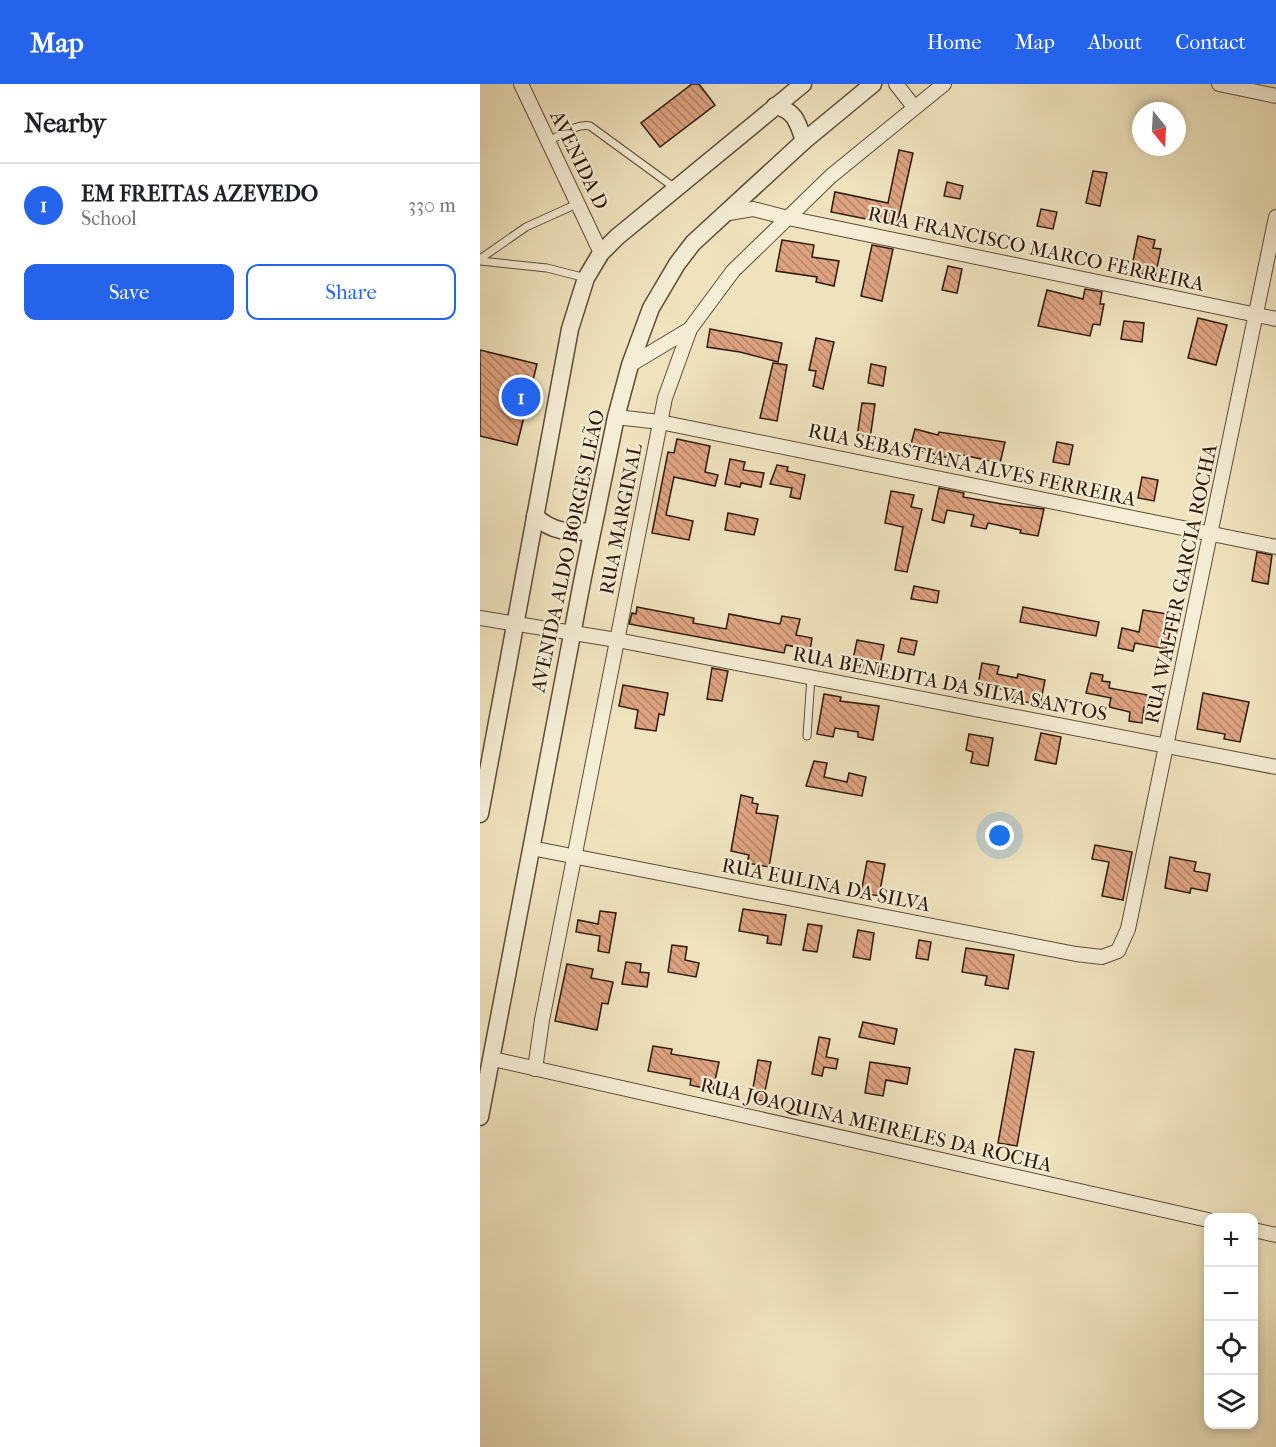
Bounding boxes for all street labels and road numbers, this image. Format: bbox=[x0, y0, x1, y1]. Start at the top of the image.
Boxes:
street label: AVENIDA D bbox=[545, 106, 613, 213]
street label: RUA FRANCISCO MARCO FERREIRA bbox=[866, 202, 1207, 296]
street label: AVENIDA ALDO BORGES LEÃO bbox=[526, 407, 609, 695]
street label: RUA SEBASTIANA ALVES FERREIRA bbox=[806, 419, 1139, 511]
street label: RUA MARGINAL bbox=[595, 441, 647, 597]
street label: RUA WALTER GARCIA ROCHA bbox=[1140, 441, 1222, 726]
street label: RUA BENEDITA DA SILVA SANTOS bbox=[791, 642, 1109, 726]
street label: RUA EULINA DA SILVA bbox=[720, 854, 933, 917]
street label: RUA JOAQUINA MEIRELES DA ROCHA bbox=[698, 1073, 1055, 1177]

